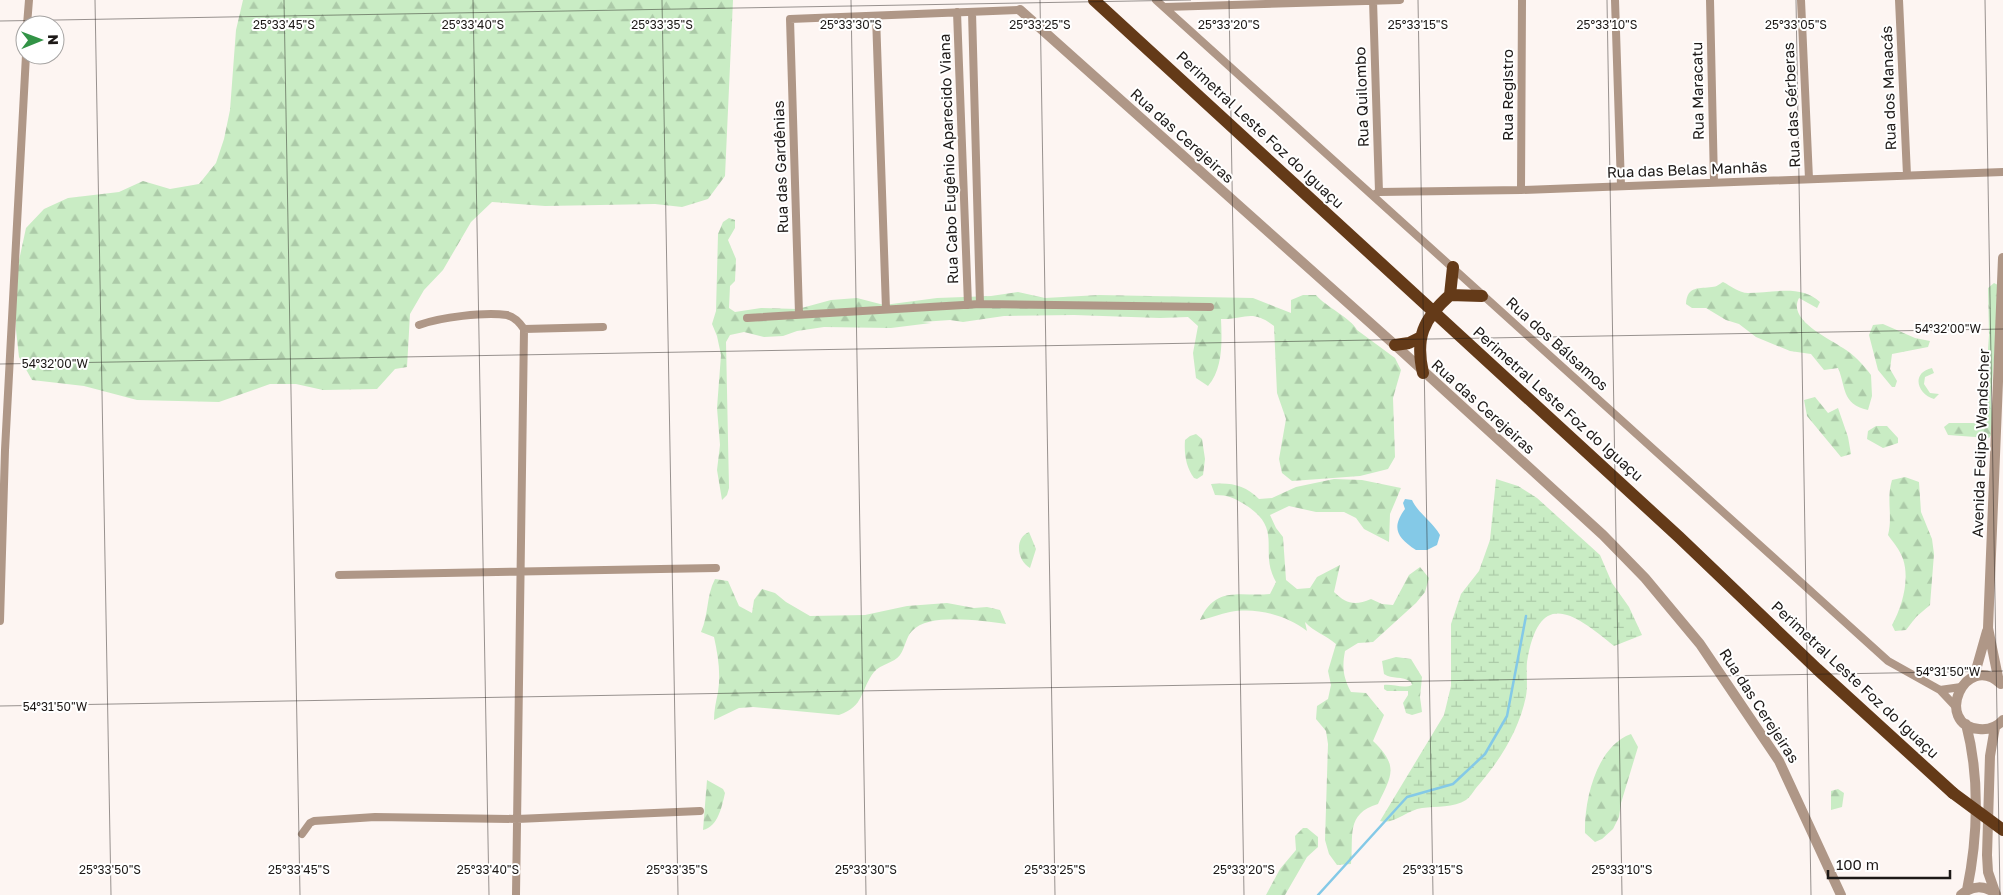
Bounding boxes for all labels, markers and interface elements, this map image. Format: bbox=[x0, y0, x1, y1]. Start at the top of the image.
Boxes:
north arrow bbox=[15, 15, 65, 65]
text: 25°33'45"S bbox=[253, 17, 315, 32]
text: 25°33'40"S bbox=[442, 17, 505, 32]
text: 25°33'35"S bbox=[631, 17, 693, 32]
text: 25°33'30"S bbox=[820, 17, 882, 32]
text: 25°33'25"S bbox=[1009, 17, 1071, 32]
text: 25°33'20"S bbox=[1198, 17, 1260, 32]
text: 25°33'15"S bbox=[1388, 17, 1449, 32]
text: 25°33'10"S bbox=[1577, 17, 1638, 32]
text: 25°33'05"S bbox=[1765, 17, 1827, 32]
street label: Rua dos Manacás bbox=[1877, 25, 1899, 151]
text: N bbox=[45, 34, 62, 45]
street label: Rua Cabo Eugênio Aparecido Viana bbox=[935, 34, 961, 285]
street label: Rua Maracatu bbox=[1687, 42, 1707, 140]
street label: Rua das Gérberas bbox=[1779, 42, 1803, 168]
street label: Rua Quilombo bbox=[1350, 46, 1372, 148]
street label: Perimetral Leste Foz do Iguaçu bbox=[1173, 47, 1348, 212]
street label: Rua Registro bbox=[1498, 49, 1516, 141]
street label: Rua das Cerejeiras bbox=[1127, 84, 1238, 186]
street label: Rua das Gardênias bbox=[769, 100, 791, 234]
street label: Rua das Belas Manhãs bbox=[1606, 157, 1768, 181]
street label: Rua dos Bálsamos bbox=[1503, 293, 1612, 394]
text: 54°32'00"W bbox=[1915, 321, 1982, 336]
street label: Perimetral Leste Foz do Iguaçu bbox=[1470, 322, 1647, 484]
street label: Avenida Felipe Wandscher bbox=[1968, 348, 1992, 538]
street label: Rua das Cerejeiras bbox=[1428, 355, 1539, 457]
text: 54°32'00"W bbox=[22, 356, 89, 371]
street label: Perimetral Leste Foz do Iguaçu bbox=[1768, 597, 1943, 762]
street label: Rua das Cerejeiras bbox=[1716, 645, 1804, 766]
text: 54°31'50"W bbox=[1916, 664, 1981, 679]
text: 54°31'50"W bbox=[23, 699, 88, 714]
scale bar bbox=[1828, 848, 1950, 880]
text: 100 m bbox=[1836, 855, 1879, 873]
text: 25°33'50"S bbox=[79, 862, 141, 877]
text: 25°33'45"S bbox=[268, 862, 330, 877]
text: 25°33'40"S bbox=[457, 862, 520, 877]
text: 25°33'35"S bbox=[646, 862, 708, 877]
text: 25°33'30"S bbox=[835, 862, 897, 877]
text: 25°33'25"S bbox=[1024, 862, 1086, 877]
text: 25°33'20"S bbox=[1213, 862, 1275, 877]
text: 25°33'15"S bbox=[1403, 862, 1464, 877]
text: 25°33'10"S bbox=[1592, 862, 1653, 877]

